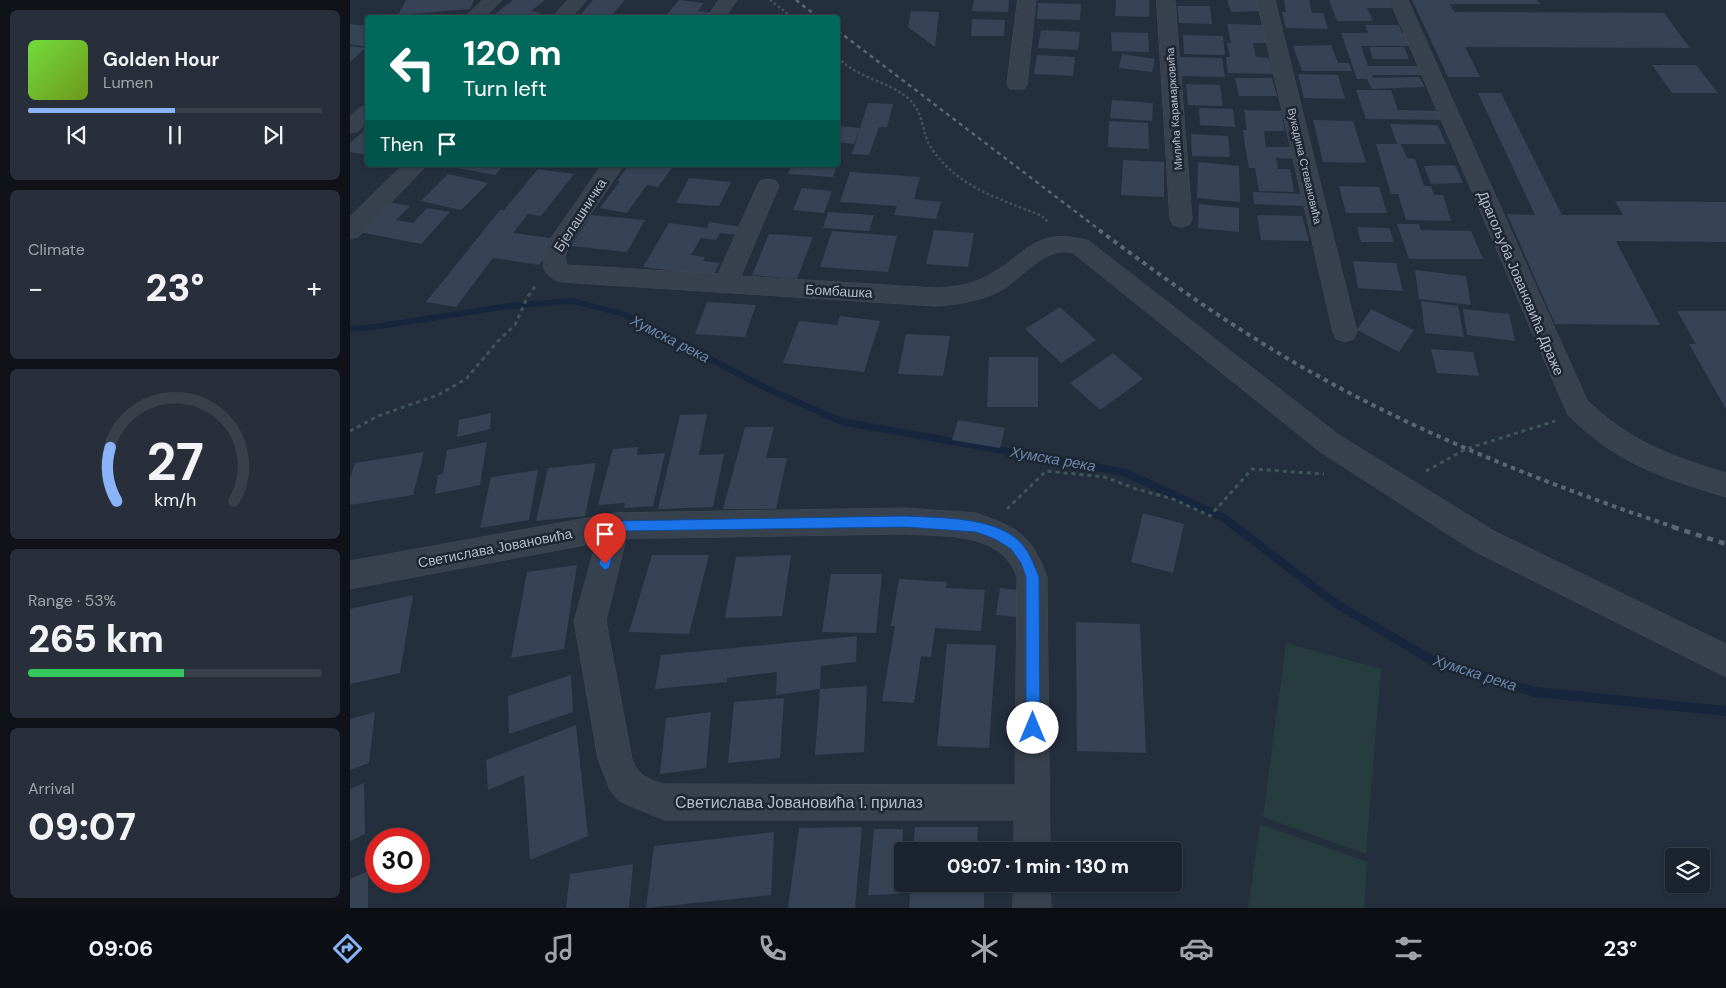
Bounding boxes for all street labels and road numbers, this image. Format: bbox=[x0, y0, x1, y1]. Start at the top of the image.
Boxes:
street label: Милића Карамарковића bbox=[1163, 46, 1185, 171]
street label: Вукадина Стевановића bbox=[1285, 107, 1325, 226]
street label: Бјелашничка bbox=[550, 175, 611, 255]
street label: Драгољуба Јовановића Драже bbox=[1474, 188, 1568, 378]
street label: Бомбашка bbox=[805, 280, 873, 302]
street label: Светислава Јовановића bbox=[416, 524, 574, 572]
street label: Светислава Јовановића 1. прилаз bbox=[675, 792, 923, 813]

